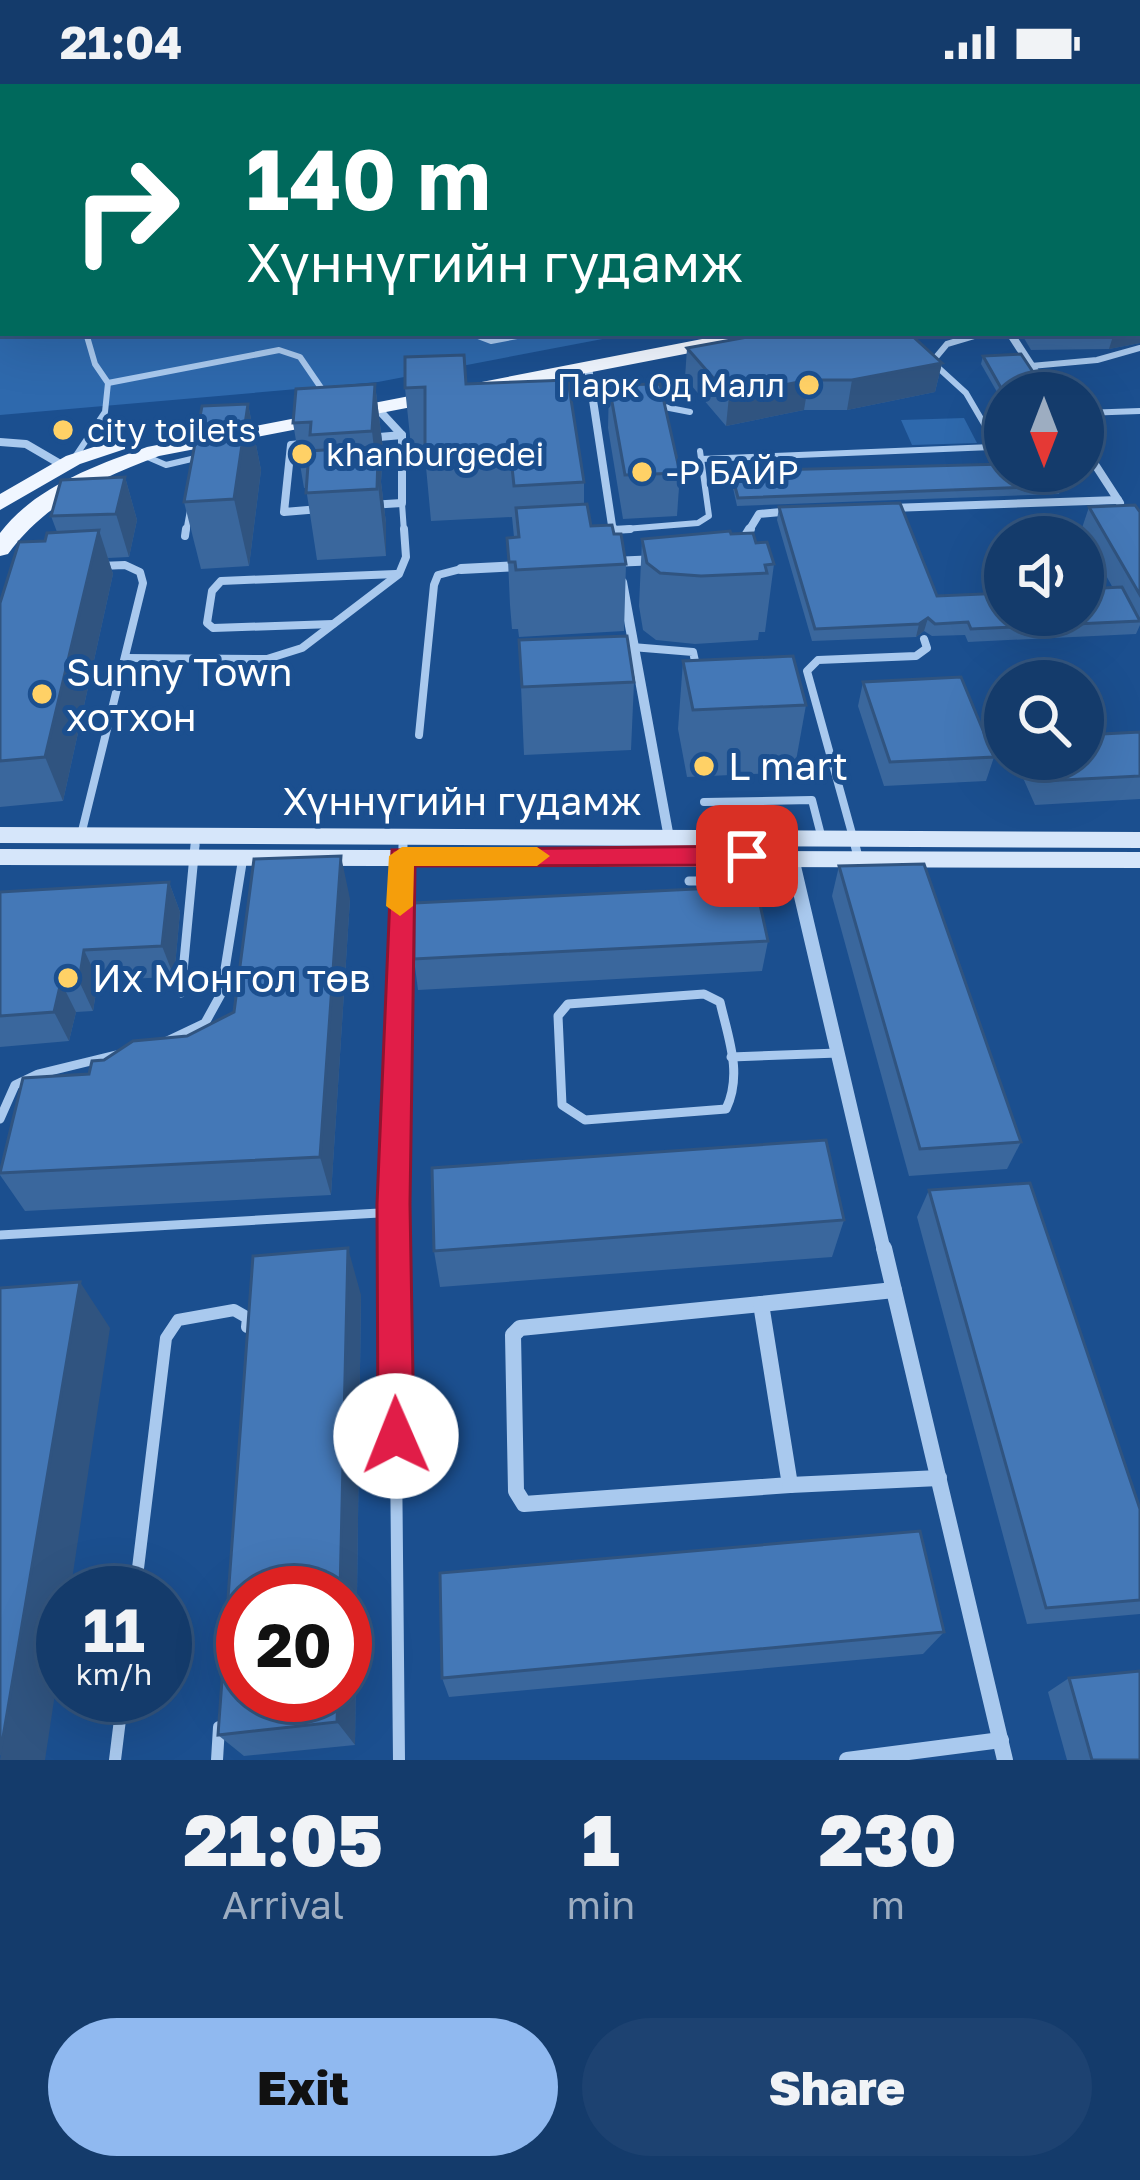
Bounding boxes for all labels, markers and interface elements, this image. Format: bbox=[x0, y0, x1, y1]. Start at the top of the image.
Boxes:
text: 21:04 bbox=[60, 15, 182, 69]
text: 140 m bbox=[246, 128, 491, 228]
icon: right bbox=[48, 132, 204, 288]
text: Хүннүгийн гудамж bbox=[246, 229, 743, 294]
place label: Парк Од Малл bbox=[557, 365, 785, 404]
marker: Парк Од Малл bbox=[796, 372, 822, 398]
north arrow bbox=[984, 372, 1104, 492]
map controls bbox=[984, 372, 1104, 780]
place label: city toilets bbox=[87, 410, 256, 449]
marker: city toilets bbox=[50, 417, 76, 443]
place label: khanburgedei bbox=[326, 434, 544, 473]
marker: khanburgedei bbox=[289, 441, 315, 467]
place label: -Р БАЙР bbox=[666, 452, 799, 491]
marker: -Р БАЙР bbox=[629, 459, 655, 485]
button: sound bbox=[984, 516, 1104, 636]
place label: Sunny Town хотхон bbox=[66, 648, 293, 740]
button: search bbox=[984, 660, 1104, 780]
marker: Sunny Town хотхон bbox=[29, 681, 55, 707]
place label: L mart bbox=[728, 742, 848, 789]
marker: L mart bbox=[691, 753, 717, 779]
street label: Хүннүгийн гудамж bbox=[282, 777, 642, 824]
pin bbox=[696, 805, 798, 907]
icon: arrive bbox=[714, 823, 780, 889]
place label: Их Монгол төв bbox=[92, 954, 371, 1001]
marker: Их Монгол төв bbox=[55, 965, 81, 991]
position arrow bbox=[333, 1373, 459, 1499]
speed limit sign: 20 bbox=[216, 1566, 372, 1722]
text: 11 bbox=[83, 1593, 145, 1665]
text: km/h bbox=[76, 1656, 152, 1692]
text: 21:05 bbox=[184, 1795, 383, 1882]
text: 1 bbox=[582, 1795, 620, 1882]
text: 230 bbox=[819, 1795, 956, 1882]
text: Arrival bbox=[222, 1881, 344, 1928]
text: min bbox=[566, 1881, 635, 1928]
text: m bbox=[870, 1881, 905, 1928]
button: Exit bbox=[48, 2018, 558, 2156]
button: Share bbox=[582, 2018, 1092, 2156]

